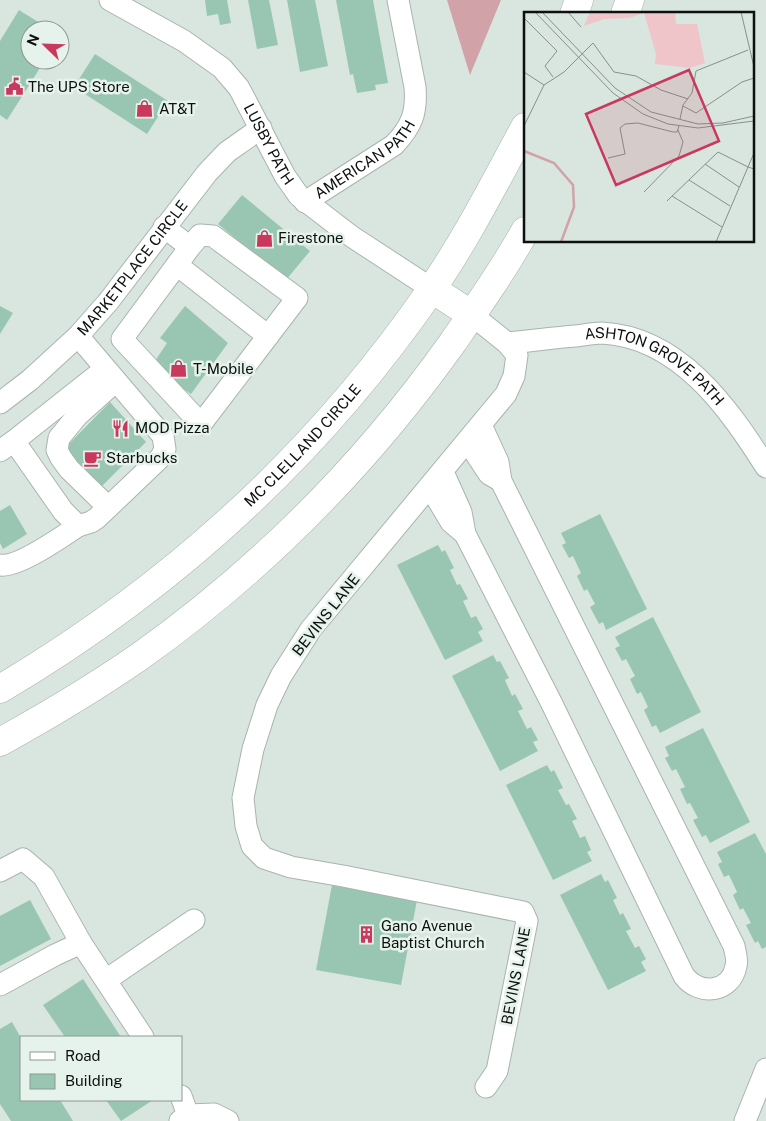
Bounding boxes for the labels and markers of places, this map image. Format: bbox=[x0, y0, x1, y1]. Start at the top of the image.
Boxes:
public building icon: The UPS Store bbox=[4, 77, 24, 97]
place label: The UPS Store bbox=[28, 78, 130, 95]
shop icon: AT&T bbox=[135, 99, 155, 119]
place label: AT&T bbox=[159, 100, 196, 117]
shop icon: Firestone bbox=[254, 228, 274, 248]
place label: Firestone bbox=[278, 229, 344, 246]
shop icon: T-Mobile bbox=[169, 359, 189, 379]
place label: T-Mobile bbox=[193, 360, 254, 377]
restaurant icon: MOD Pizza bbox=[111, 418, 131, 438]
place label: MOD Pizza bbox=[135, 419, 210, 436]
cafe icon: Starbucks bbox=[82, 448, 102, 468]
place label: Starbucks bbox=[106, 449, 177, 466]
place label: Gano Avenue Baptist Church bbox=[381, 917, 485, 951]
building icon: Gano Avenue Baptist Church bbox=[357, 925, 377, 945]

